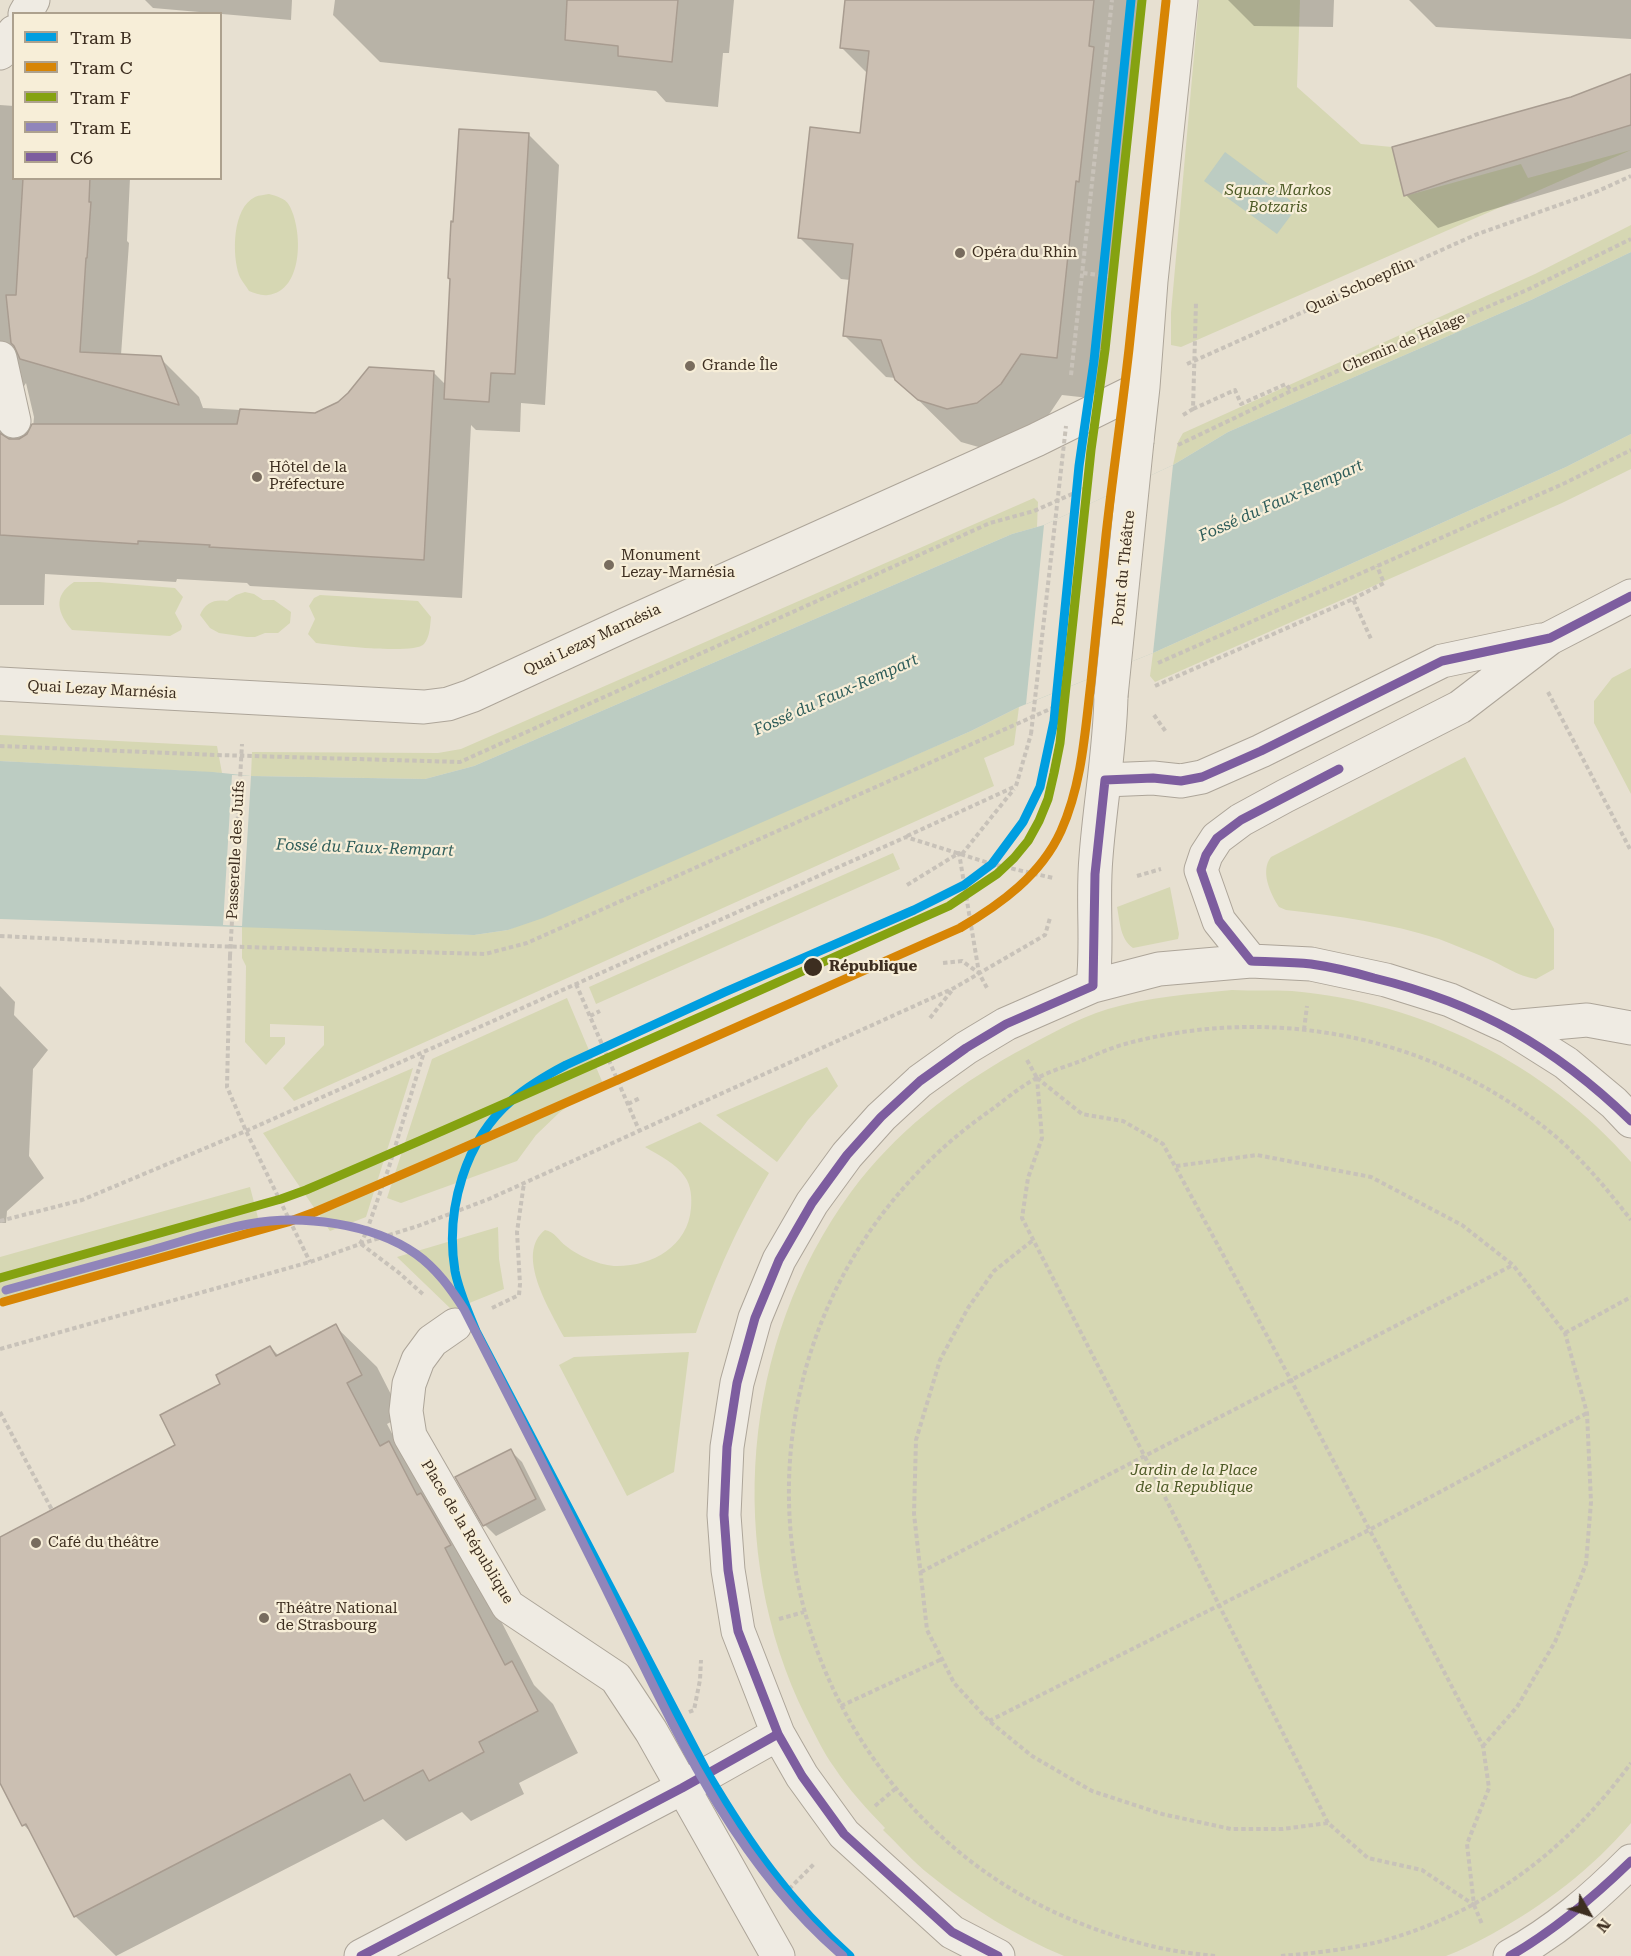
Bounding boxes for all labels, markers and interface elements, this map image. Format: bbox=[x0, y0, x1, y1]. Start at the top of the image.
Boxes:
legend bbox=[12, 12, 222, 180]
text: Tram B bbox=[70, 27, 132, 48]
text: Tram C bbox=[70, 57, 133, 78]
text: Tram F bbox=[70, 87, 131, 108]
text: Tram E bbox=[70, 117, 131, 138]
text: C6 bbox=[70, 147, 93, 168]
park label: Square Markos Botzaris bbox=[1225, 182, 1331, 217]
place label: Opéra du Rhin bbox=[972, 244, 1077, 262]
marker: Opéra du Rhin bbox=[953, 246, 967, 260]
street label: Quai Schoepflin bbox=[1303, 254, 1417, 318]
street label: Chemin de Halage bbox=[1340, 309, 1468, 377]
place label: Grande Île bbox=[702, 357, 778, 375]
marker: Grande Île bbox=[683, 359, 697, 373]
water label: Fossé du Faux-Rempart bbox=[1196, 456, 1366, 546]
place label: Hôtel de la Préfecture bbox=[269, 459, 347, 494]
marker: Hôtel de la Préfecture bbox=[250, 470, 264, 484]
street label: Pont du Théâtre bbox=[1109, 509, 1139, 627]
place label: Monument Lezay-Marnésia bbox=[621, 547, 735, 582]
marker: Monument Lezay-Marnésia bbox=[602, 558, 616, 572]
street label: Quai Lezay Marnésia bbox=[521, 600, 663, 680]
water label: Fossé du Faux-Rempart bbox=[751, 650, 921, 740]
street label: Quai Lezay Marnésia bbox=[27, 677, 177, 703]
street label: Passerelle des Juifs bbox=[223, 780, 249, 920]
water label: Fossé du Faux-Rempart bbox=[276, 835, 454, 861]
marker: République bbox=[802, 956, 824, 978]
place label: République bbox=[829, 958, 917, 976]
street label: Place de la République bbox=[417, 1457, 517, 1607]
park label: Jardin de la Place de la Republique bbox=[1131, 1462, 1257, 1497]
place label: Café du théâtre bbox=[48, 1534, 159, 1552]
marker: Café du théâtre bbox=[29, 1536, 43, 1550]
place label: Théâtre National de Strasbourg bbox=[276, 1600, 397, 1635]
marker: Théâtre National de Strasbourg bbox=[257, 1611, 271, 1625]
north arrow bbox=[1559, 1884, 1619, 1944]
text: N bbox=[1592, 1915, 1615, 1936]

